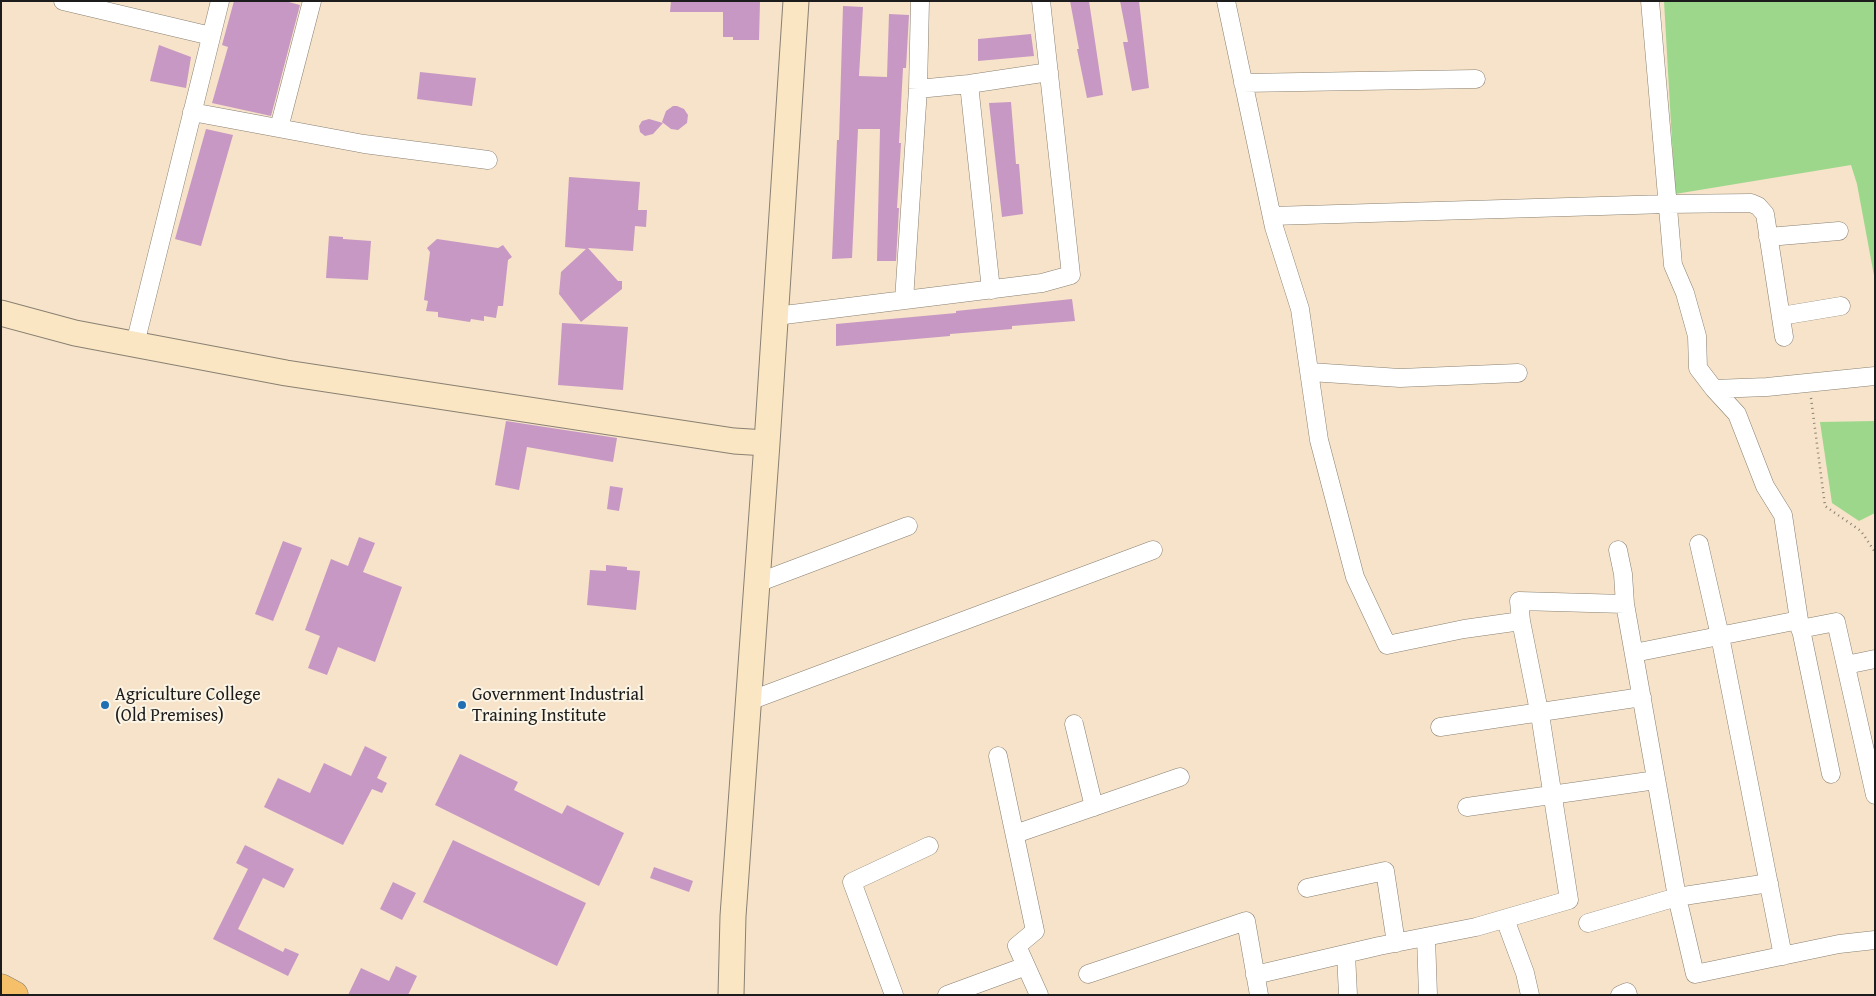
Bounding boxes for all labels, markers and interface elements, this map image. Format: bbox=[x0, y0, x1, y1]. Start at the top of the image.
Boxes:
place label: Agriculture College (Old Premises) bbox=[115, 684, 261, 726]
place label: Government Industrial Training Institute bbox=[472, 684, 644, 726]
marker: Agriculture College (Old Premises) bbox=[99, 699, 111, 711]
marker: Government Industrial Training Institute bbox=[456, 699, 468, 711]

